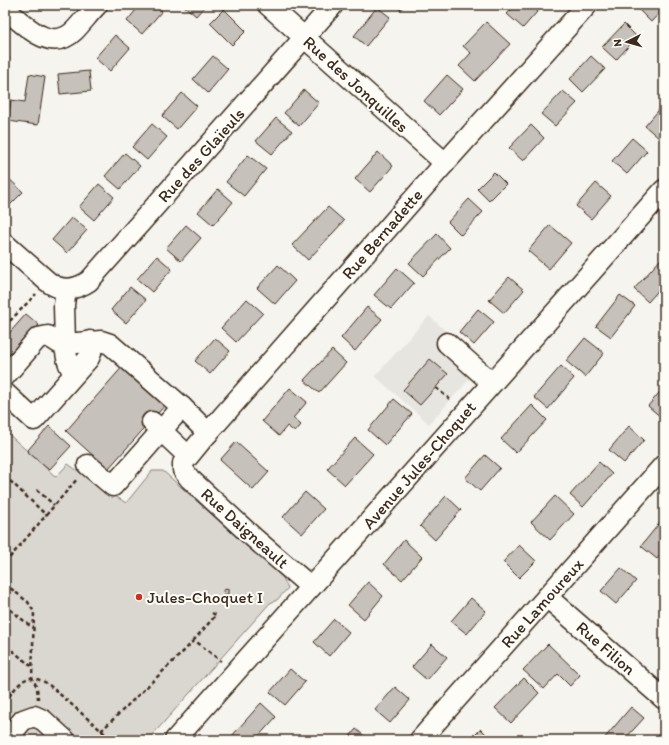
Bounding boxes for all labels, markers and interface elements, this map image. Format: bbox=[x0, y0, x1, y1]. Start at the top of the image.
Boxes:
north arrow bbox=[607, 22, 647, 62]
street label: Rue des Jonquilles bbox=[299, 32, 413, 136]
text: N bbox=[611, 39, 624, 47]
street label: Rue des Glaïeuls bbox=[153, 104, 249, 206]
street label: Rue Bernadette bbox=[337, 185, 427, 283]
street label: Avenue Jules-Choquet bbox=[358, 397, 480, 533]
street label: Rue Daigneault bbox=[197, 483, 293, 573]
street label: Rue Lamoureux bbox=[497, 554, 588, 652]
place label: Jules-Choquet I bbox=[147, 587, 263, 607]
marker: Jules-Choquet I bbox=[134, 592, 144, 602]
street label: Rue Filion bbox=[572, 617, 640, 679]

